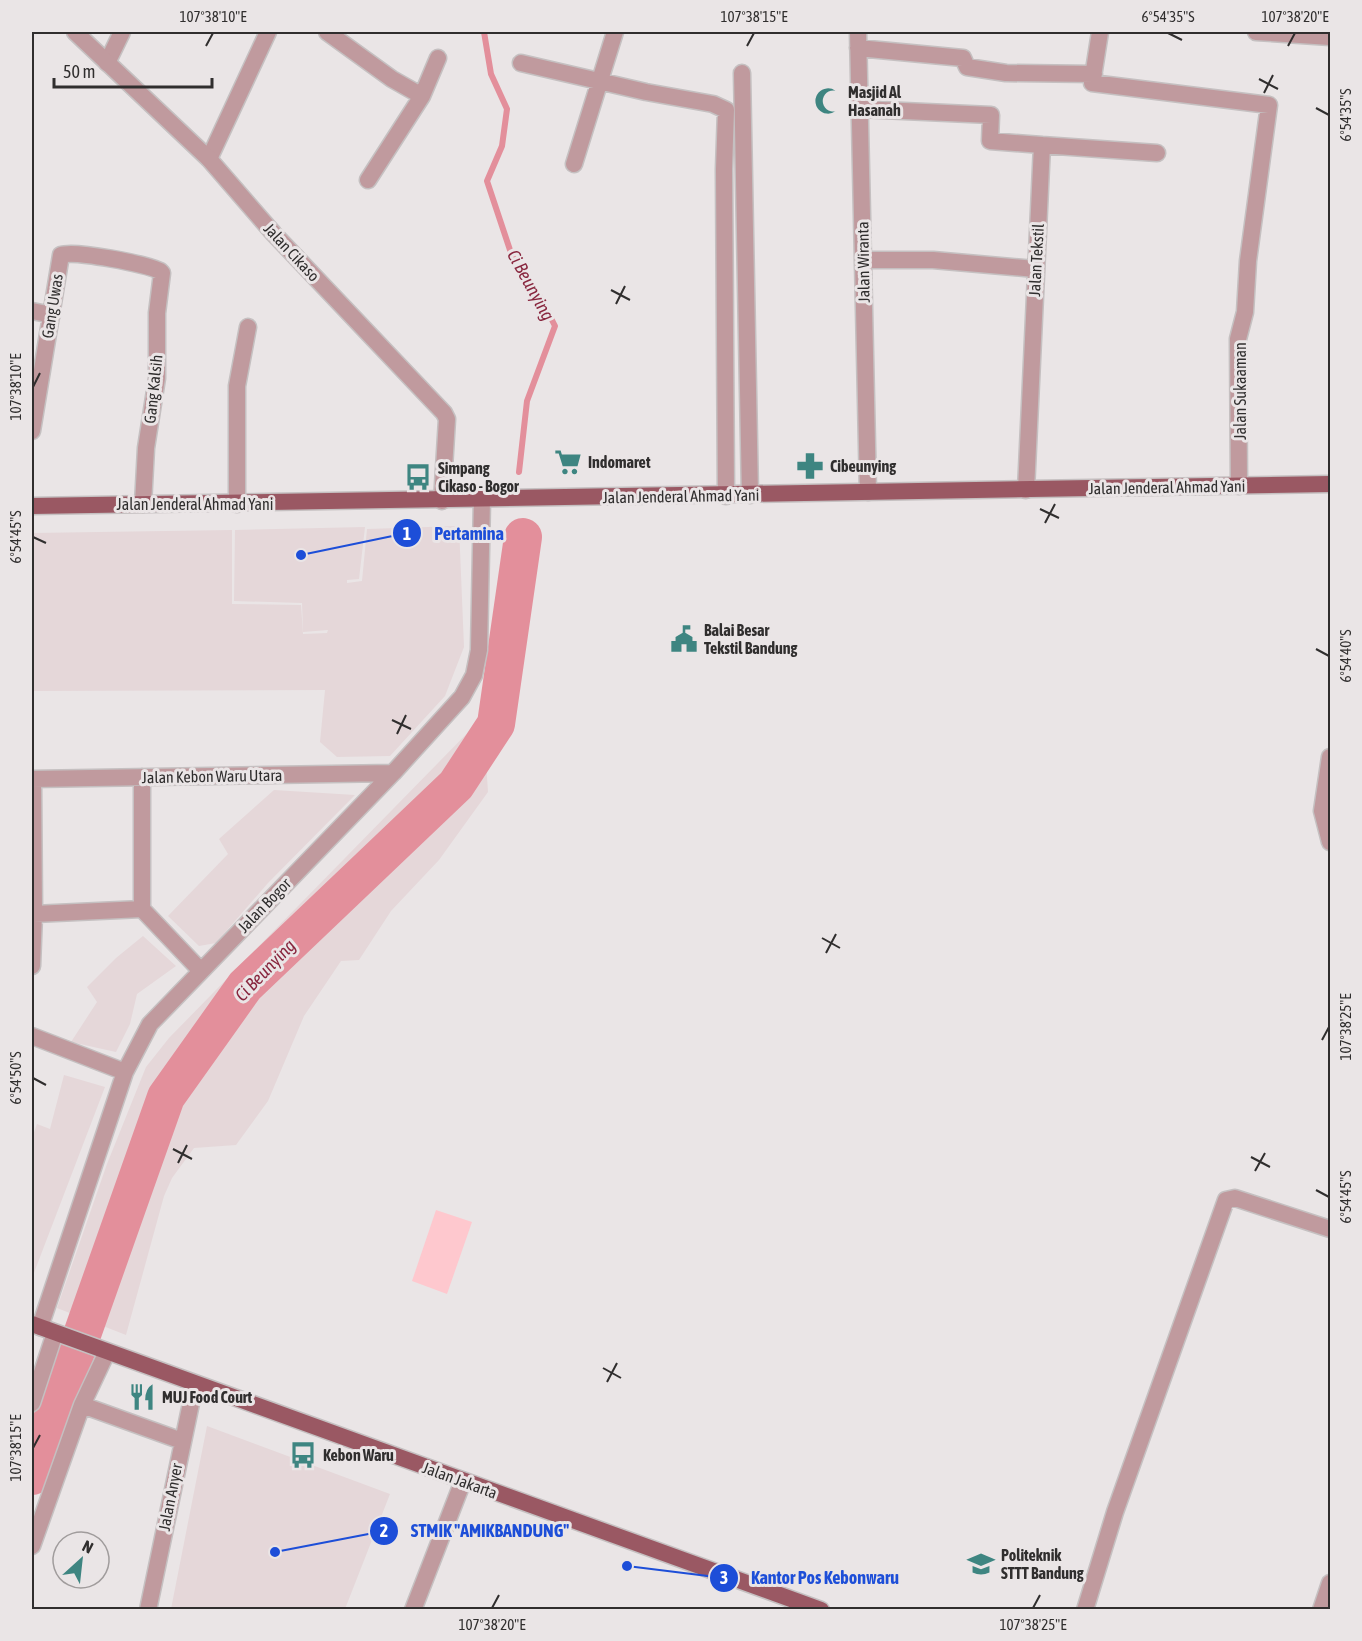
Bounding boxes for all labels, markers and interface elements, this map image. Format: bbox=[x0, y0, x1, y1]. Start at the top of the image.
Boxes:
text: 107°38'10"E bbox=[179, 8, 247, 25]
text: 107°38'15"E bbox=[720, 8, 788, 25]
text: 6°54'35"S bbox=[1141, 8, 1195, 25]
text: 107°38'20"E bbox=[1261, 8, 1329, 25]
scale bar bbox=[54, 51, 212, 89]
text: 50 m bbox=[63, 61, 95, 82]
place label: Masjid Al Hasanah bbox=[848, 83, 902, 119]
mosque icon: Masjid Al Hasanah bbox=[813, 86, 843, 116]
text: 6°54'35"S bbox=[1337, 88, 1354, 142]
street label: Jalan Cikaso bbox=[261, 219, 323, 285]
street label: Jalan Wiranta bbox=[853, 221, 873, 303]
street label: Jalan Tekstil bbox=[1025, 222, 1047, 297]
water label: Ci Beunying bbox=[503, 246, 559, 324]
street label: Gang Uwas bbox=[38, 272, 67, 340]
street label: Jalan Sukaaman bbox=[1231, 342, 1249, 440]
text: 107°38'10"E bbox=[7, 353, 24, 421]
street label: Gang Kalsih bbox=[140, 354, 167, 424]
supermarket icon: Indomaret bbox=[553, 447, 583, 477]
pharmacy icon: Cibeunying bbox=[795, 451, 825, 481]
place label: Indomaret bbox=[588, 453, 651, 471]
place label: Cibeunying bbox=[830, 457, 896, 475]
place label: Simpang Cikaso - Bogor bbox=[438, 459, 519, 495]
bus stop icon: Simpang Cikaso - Bogor bbox=[403, 462, 433, 492]
street label: Jalan Jenderal Ahmad Yani bbox=[1088, 477, 1246, 497]
street label: Jalan Jenderal Ahmad Yani bbox=[602, 486, 760, 506]
street label: Jalan Jenderal Ahmad Yani bbox=[117, 495, 273, 513]
text: 6°54'45"S bbox=[7, 510, 24, 564]
callout: Pertamina bbox=[392, 515, 516, 551]
text: 1 bbox=[403, 523, 411, 544]
text: Pertamina bbox=[434, 523, 504, 544]
place label: Balai Besar Tekstil Bandung bbox=[704, 621, 798, 657]
public building icon: Balai Besar Tekstil Bandung bbox=[669, 624, 699, 654]
text: 6°54'40"S bbox=[1337, 629, 1354, 683]
street label: Jalan Kebon Waru Utara bbox=[142, 766, 282, 786]
street label: Jalan Bogor bbox=[234, 874, 295, 936]
water label: Ci Beunying bbox=[230, 935, 300, 1005]
text: 107°38'25"E bbox=[1337, 993, 1354, 1061]
text: 6°54'50"S bbox=[7, 1051, 24, 1105]
text: 6°54'45"S bbox=[1337, 1170, 1354, 1224]
restaurant icon: MUJ Food Court bbox=[127, 1382, 157, 1412]
place label: MUJ Food Court bbox=[162, 1388, 252, 1406]
text: 107°38'15"E bbox=[7, 1414, 24, 1482]
bus stop icon: Kebon Waru bbox=[288, 1440, 318, 1470]
place label: Kebon Waru bbox=[323, 1446, 394, 1464]
street label: Jalan Jakarta bbox=[420, 1458, 500, 1502]
street label: Jalan Anyer bbox=[155, 1462, 186, 1532]
callout: STMIK "AMIKBANDUNG" bbox=[369, 1513, 581, 1549]
text: 2 bbox=[380, 1520, 388, 1541]
text: STMIK "AMIKBANDUNG" bbox=[411, 1520, 569, 1541]
north arrow bbox=[51, 1530, 111, 1590]
text: N bbox=[80, 1536, 96, 1557]
place label: Politeknik STTT Bandung bbox=[1001, 1546, 1084, 1582]
school or university icon: Politeknik STTT Bandung bbox=[966, 1549, 996, 1579]
callout: Kantor Pos Kebonwaru bbox=[709, 1560, 911, 1596]
text: 3 bbox=[720, 1567, 728, 1588]
text: Kantor Pos Kebonwaru bbox=[751, 1567, 899, 1588]
text: 107°38'20"E bbox=[458, 1616, 526, 1633]
text: 107°38'25"E bbox=[999, 1616, 1067, 1633]

